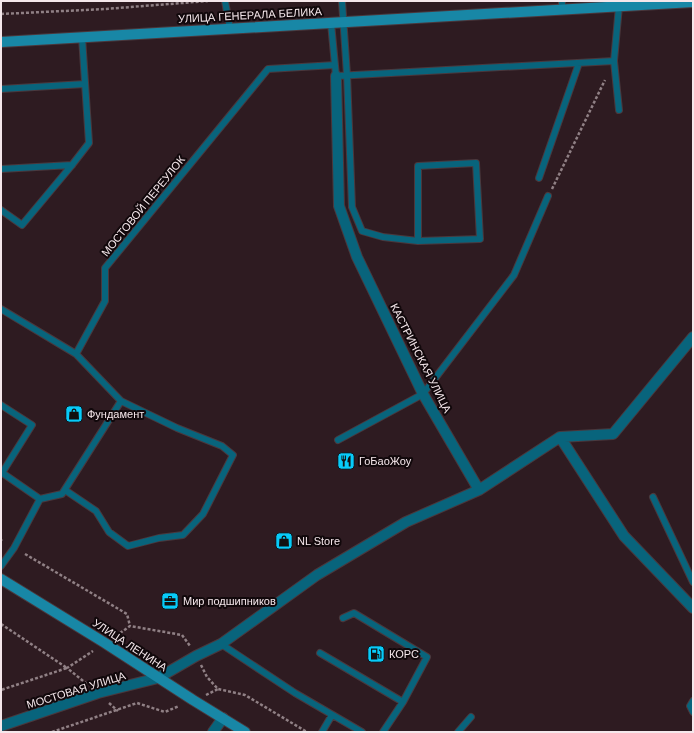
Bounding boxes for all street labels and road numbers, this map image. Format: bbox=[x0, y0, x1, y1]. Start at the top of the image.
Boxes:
street label: УЛИЦА ГЕНЕРАЛА БЕЛИКА bbox=[178, 5, 323, 25]
street label: МОСТОВОЙ ПЕРЕУЛОК bbox=[99, 153, 187, 258]
street label: КАСТРИНСКАЯ УЛИЦА bbox=[388, 301, 454, 415]
street label: УЛИЦА ЛЕНИНА bbox=[91, 617, 170, 674]
street label: МОСТОВАЯ УЛИЦА bbox=[25, 669, 127, 711]

